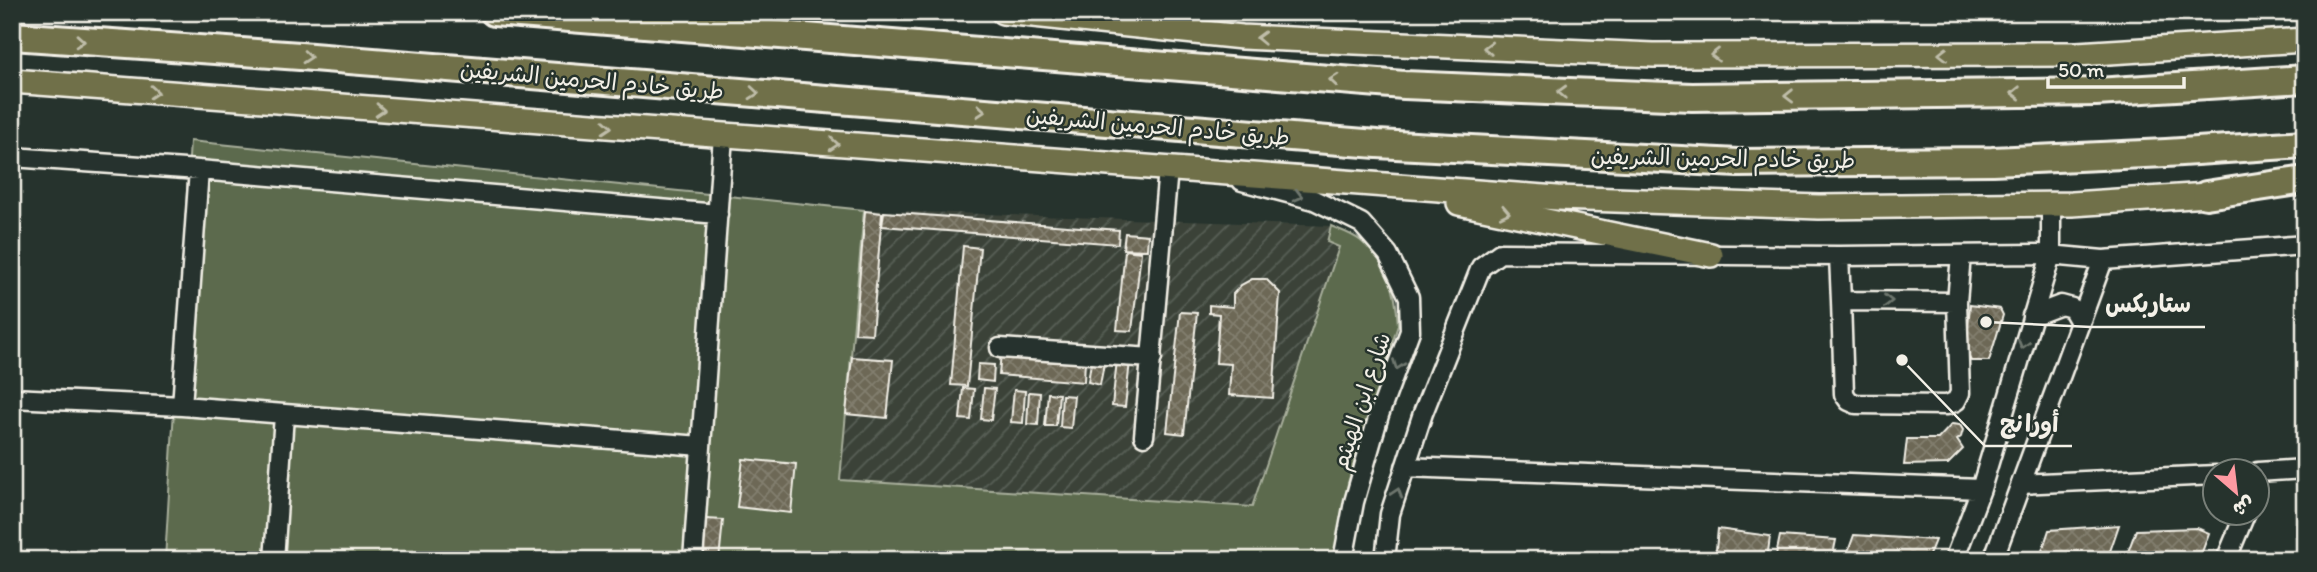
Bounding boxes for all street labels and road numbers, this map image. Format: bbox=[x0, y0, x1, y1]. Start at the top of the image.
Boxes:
street label: طريق خادم الحرمين الشريفين bbox=[459, 55, 725, 108]
street label: طريق خادم الحرمين الشريفين bbox=[1025, 101, 1291, 154]
street label: طريق خادم الحرمين الشريفين bbox=[1590, 142, 1856, 177]
street label: شارع ابن الهيثم bbox=[1326, 329, 1400, 475]

